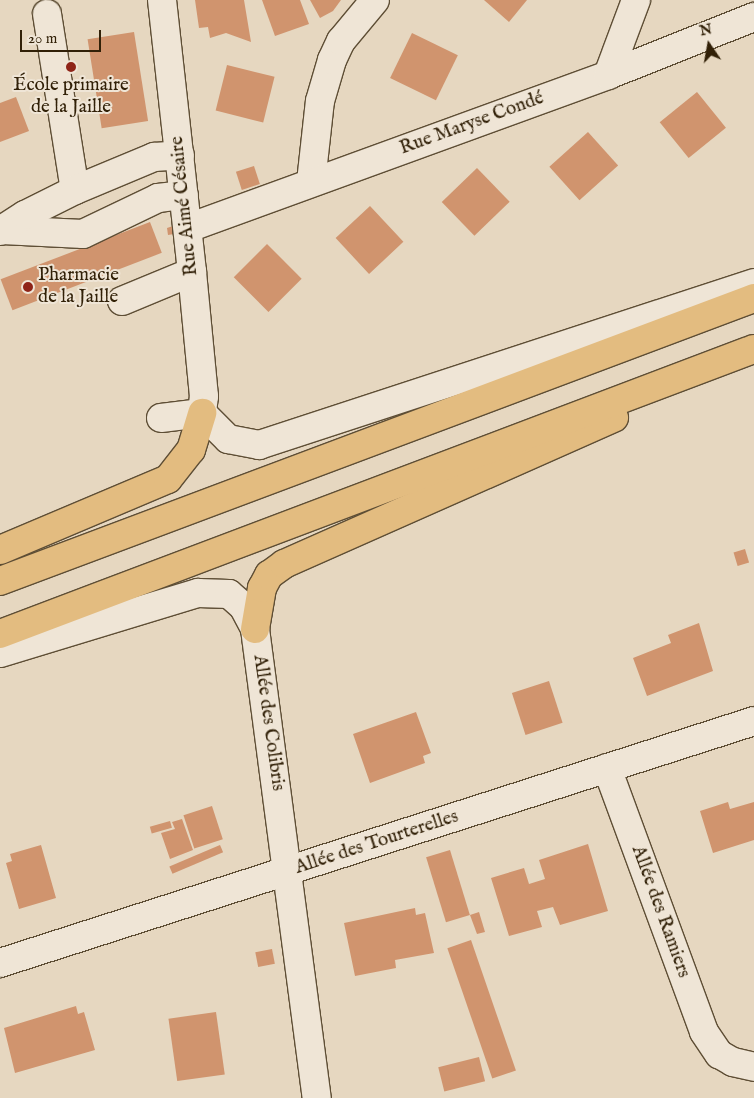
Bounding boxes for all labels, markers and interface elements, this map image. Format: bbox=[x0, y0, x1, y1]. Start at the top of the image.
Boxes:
scale bar bbox=[22, 20, 104, 52]
north arrow bbox=[684, 20, 734, 70]
text: N bbox=[698, 20, 714, 40]
text: 20 m bbox=[28, 29, 57, 48]
marker: École primaire de la Jaille bbox=[65, 61, 77, 73]
place label: École primaire de la Jaille bbox=[13, 75, 129, 119]
street label: Rue Maryse Condé bbox=[397, 87, 547, 161]
street label: Rue Aimé Césaire bbox=[166, 135, 204, 277]
place label: Pharmacie de la Jaille bbox=[38, 265, 119, 309]
marker: Pharmacie de la Jaille bbox=[22, 281, 34, 293]
street label: Allée des Colibris bbox=[247, 653, 289, 793]
street label: Allée des Tourterelles bbox=[293, 806, 461, 880]
street label: Allée des Ramiers bbox=[626, 843, 694, 981]

